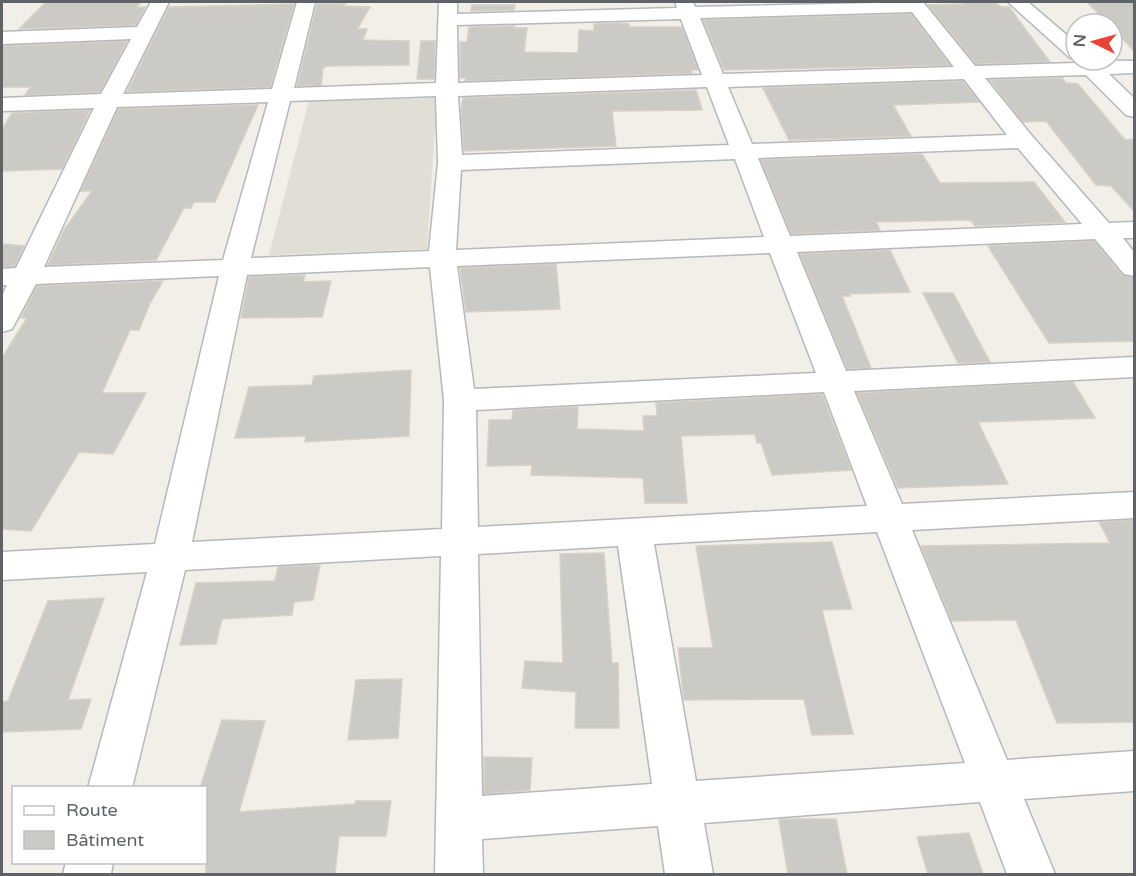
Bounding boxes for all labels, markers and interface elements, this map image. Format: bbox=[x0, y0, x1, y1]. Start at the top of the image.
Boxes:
north arrow bbox=[1064, 12, 1124, 72]
text: N bbox=[1070, 34, 1091, 48]
legend bbox=[12, 786, 207, 864]
text: Route bbox=[66, 799, 118, 821]
text: Bâtiment bbox=[66, 829, 144, 851]

